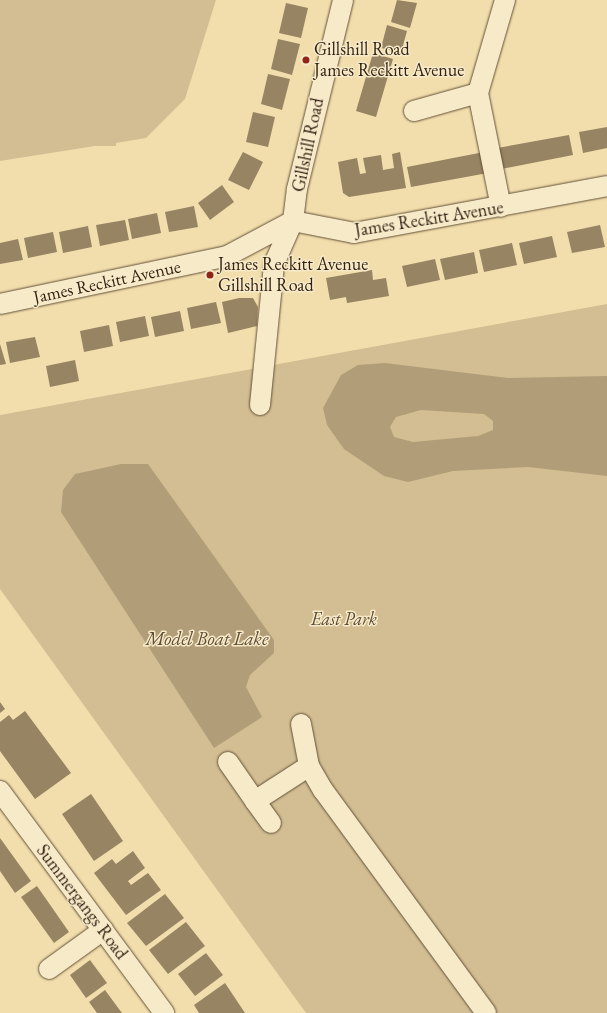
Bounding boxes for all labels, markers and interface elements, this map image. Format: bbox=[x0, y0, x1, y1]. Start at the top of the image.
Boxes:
place label: Gillshill Road James Reckitt Avenue bbox=[314, 39, 464, 82]
marker: Gillshill Road James Reckitt Avenue bbox=[301, 55, 311, 65]
street label: Gillshill Road bbox=[287, 96, 329, 194]
street label: James Reckitt Avenue bbox=[353, 197, 505, 241]
place label: James Reckitt Avenue Gillshill Road bbox=[218, 254, 368, 296]
street label: James Reckitt Avenue bbox=[31, 256, 183, 308]
marker: James Reckitt Avenue Gillshill Road bbox=[205, 270, 215, 280]
park label: East Park bbox=[311, 608, 377, 630]
water label: Model Boat Lake bbox=[145, 628, 269, 650]
street label: Summergangs Road bbox=[32, 840, 132, 964]

